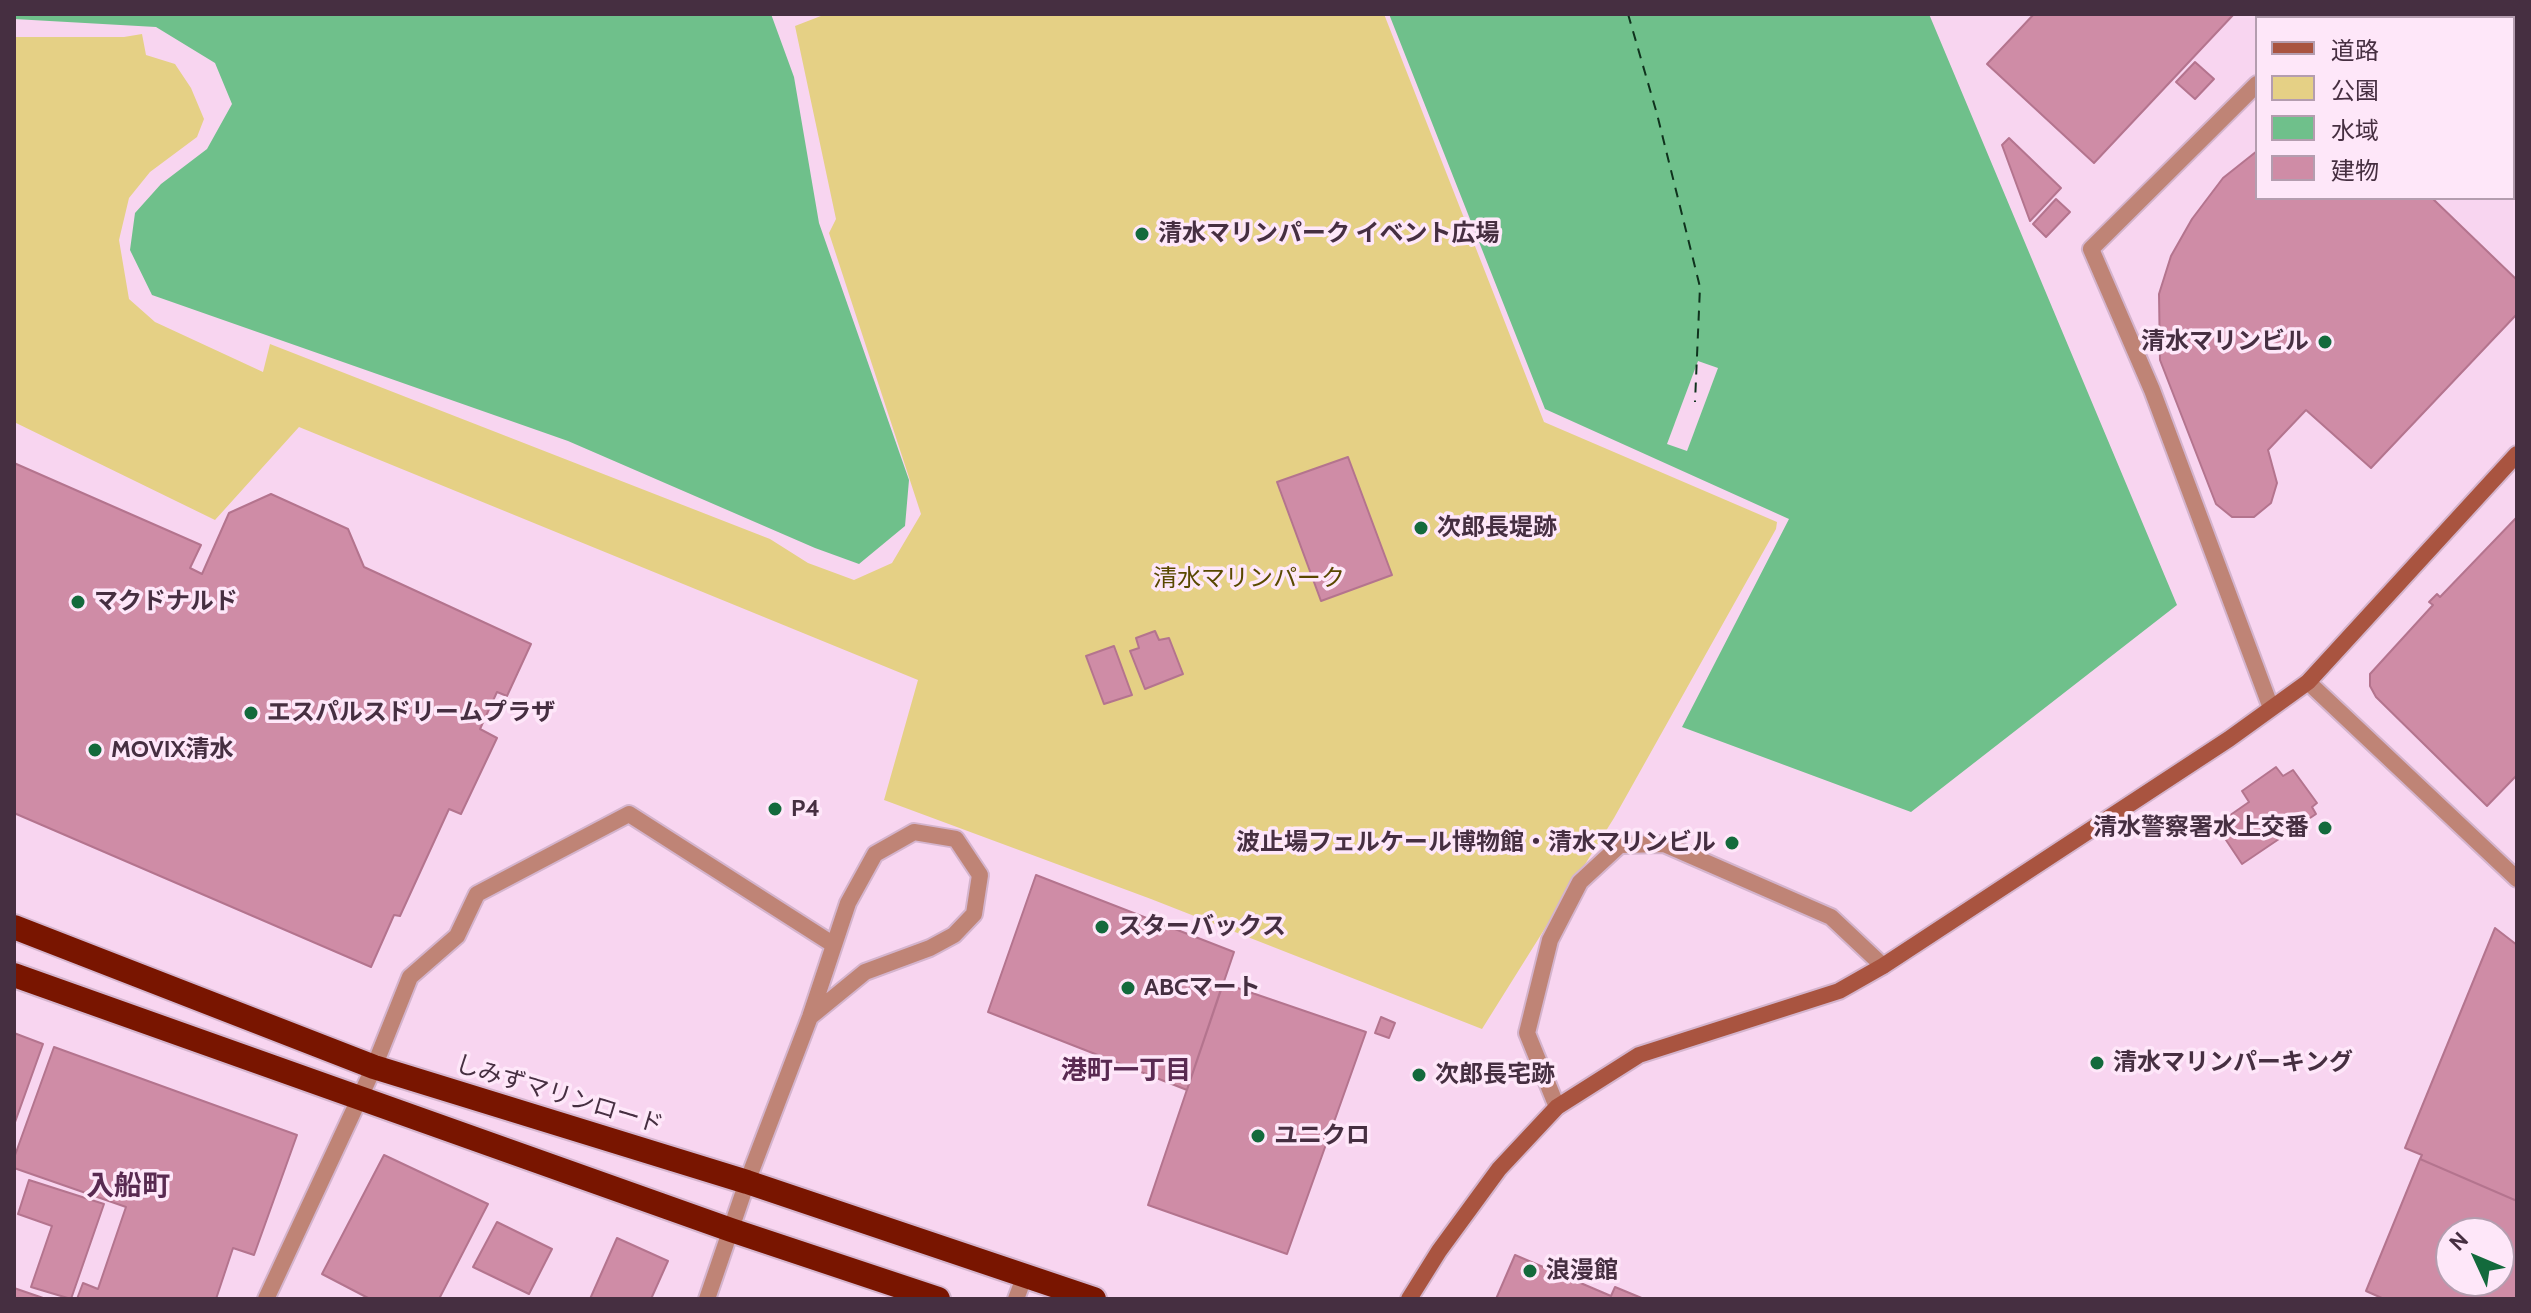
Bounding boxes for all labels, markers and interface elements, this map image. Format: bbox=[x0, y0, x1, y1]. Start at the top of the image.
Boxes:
legend bbox=[2255, 16, 2515, 200]
text: 道路 bbox=[2331, 36, 2379, 65]
text: 公園 bbox=[2331, 76, 2379, 105]
text: 水域 bbox=[2331, 116, 2379, 145]
text: 建物 bbox=[2331, 156, 2379, 185]
place label: 清水マリンパーク イベント広場 bbox=[1158, 220, 1499, 248]
marker: 清水マリンパーク イベント広場 bbox=[1133, 225, 1151, 243]
place label: 清水マリンビル bbox=[2141, 328, 2309, 356]
marker: 清水マリンビル bbox=[2316, 333, 2334, 351]
place label: 次郎長堤跡 bbox=[1437, 514, 1557, 542]
marker: 次郎長堤跡 bbox=[1412, 519, 1430, 537]
park label: 清水マリンパーク bbox=[1153, 565, 1345, 593]
place label: マクドナルド bbox=[94, 588, 238, 616]
marker: マクドナルド bbox=[69, 593, 87, 611]
place label: エスパルスドリームプラザ bbox=[267, 699, 555, 727]
marker: エスパルスドリームプラザ bbox=[242, 704, 260, 722]
place label: MOVIX清水 bbox=[111, 736, 233, 764]
marker: MOVIX清水 bbox=[86, 741, 104, 759]
place label: P4 bbox=[791, 795, 820, 823]
marker: P4 bbox=[766, 800, 784, 818]
place label: 清水警察署水上交番 bbox=[2093, 814, 2309, 842]
marker: 清水警察署水上交番 bbox=[2316, 819, 2334, 837]
place label: 波止場フェルケール博物館・清水マリンビル bbox=[1236, 829, 1716, 857]
marker: 波止場フェルケール博物館・清水マリンビル bbox=[1723, 834, 1741, 852]
place label: スターバックス bbox=[1118, 913, 1286, 941]
marker: スターバックス bbox=[1093, 918, 1111, 936]
place label: ABCマート bbox=[1144, 974, 1261, 1002]
marker: ABCマート bbox=[1119, 979, 1137, 997]
place label: 清水マリンパーキング bbox=[2113, 1049, 2353, 1077]
street label: しみずマリンロード bbox=[452, 1050, 666, 1140]
marker: 清水マリンパーキング bbox=[2088, 1054, 2106, 1072]
district label: 港町一丁目 bbox=[1061, 1055, 1191, 1087]
place label: 次郎長宅跡 bbox=[1435, 1061, 1555, 1089]
marker: 次郎長宅跡 bbox=[1410, 1066, 1428, 1084]
place label: ユニクロ bbox=[1274, 1122, 1370, 1150]
marker: ユニクロ bbox=[1249, 1127, 1267, 1145]
district label: 入船町 bbox=[86, 1170, 170, 1204]
north arrow bbox=[2435, 1217, 2515, 1297]
text: N bbox=[2444, 1226, 2474, 1256]
place label: 浪漫館 bbox=[1546, 1257, 1618, 1285]
marker: 浪漫館 bbox=[1521, 1262, 1539, 1280]

